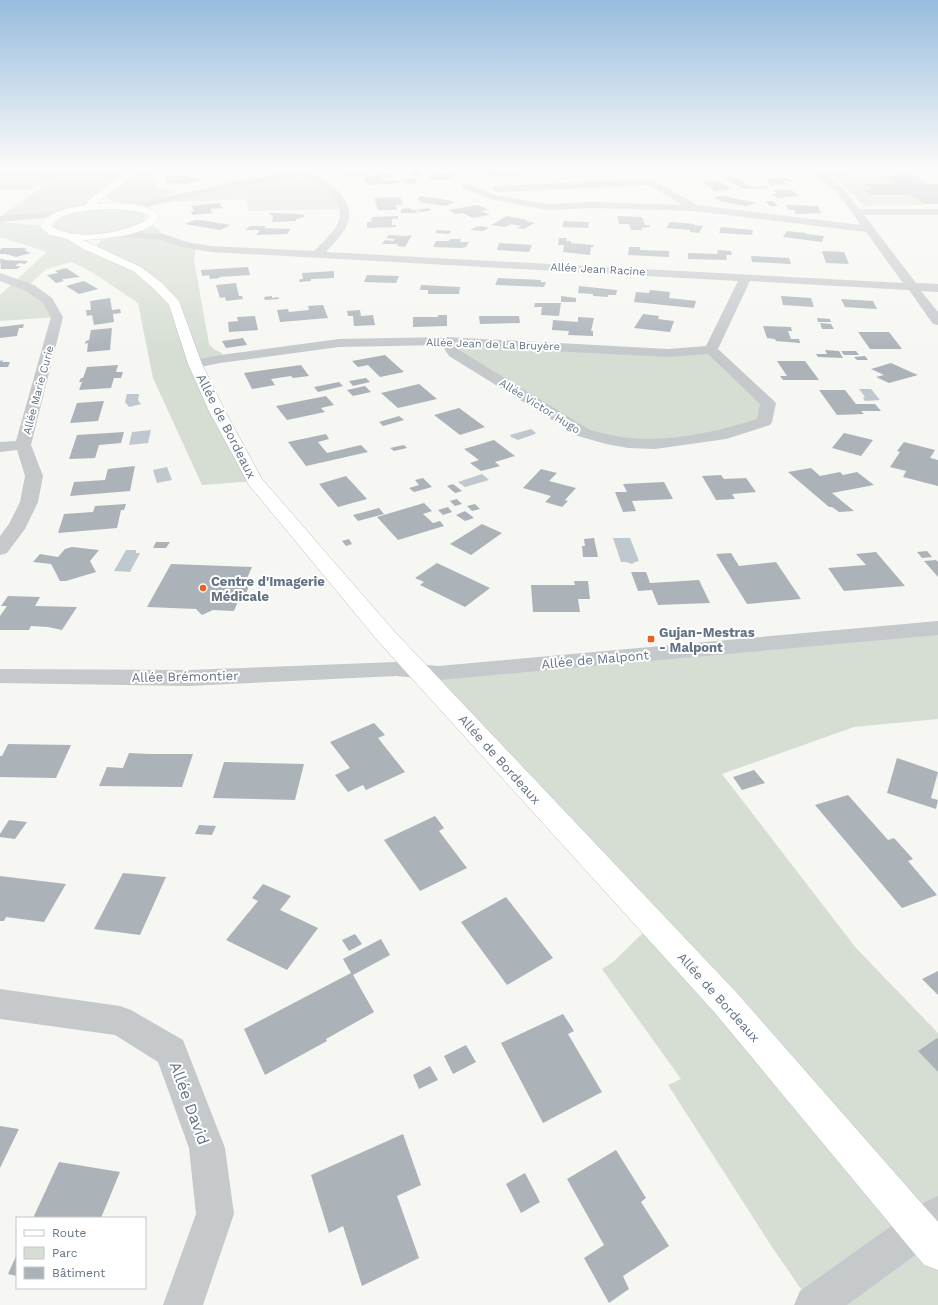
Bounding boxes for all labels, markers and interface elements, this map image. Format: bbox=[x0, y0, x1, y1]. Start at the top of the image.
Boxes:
street label: Allée Jean Racine bbox=[550, 261, 646, 278]
street label: Allée Jean de La Bruyère bbox=[426, 336, 560, 353]
street label: Allée Marie Curie bbox=[20, 344, 57, 436]
street label: Allée de Bordeaux bbox=[194, 371, 259, 481]
street label: Allée Victor Hugo bbox=[497, 376, 582, 436]
place label: Centre d'Imagerie Médicale bbox=[211, 574, 325, 604]
marker: Centre d'Imagerie Médicale bbox=[198, 583, 208, 593]
place label: Gujan-Mestras - Malpont bbox=[659, 625, 755, 655]
marker: Gujan-Mestras - Malpont bbox=[646, 634, 656, 644]
street label: Allée de Malpont bbox=[541, 647, 650, 672]
street label: Allée Brémontier bbox=[131, 668, 239, 685]
street label: Allée de Bordeaux bbox=[455, 711, 544, 807]
street label: Allée de Bordeaux bbox=[674, 949, 763, 1045]
street label: Allée David bbox=[166, 1059, 213, 1147]
legend bbox=[16, 1217, 146, 1289]
text: Route bbox=[52, 1226, 86, 1240]
text: Parc bbox=[52, 1246, 78, 1260]
text: Bâtiment bbox=[52, 1266, 105, 1280]

